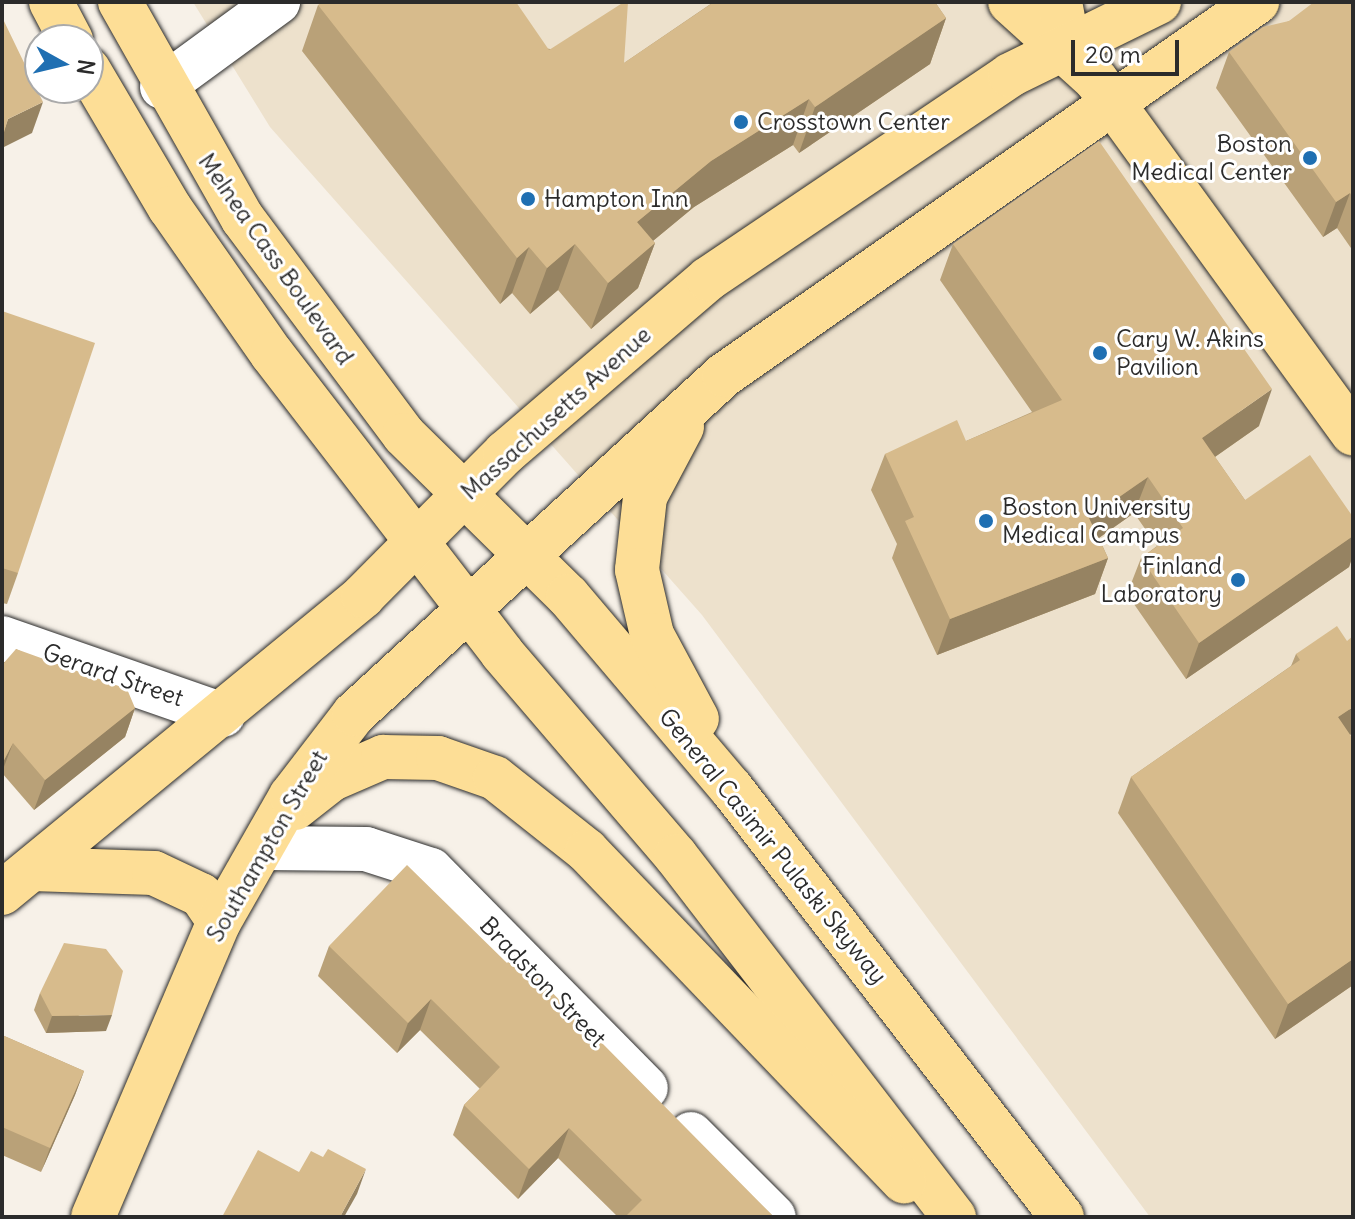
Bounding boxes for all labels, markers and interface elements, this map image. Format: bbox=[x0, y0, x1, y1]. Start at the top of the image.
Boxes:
north arrow bbox=[24, 24, 104, 104]
scale bar bbox=[1075, 24, 1183, 74]
text: 20 m bbox=[1085, 39, 1141, 69]
text: N bbox=[71, 58, 101, 77]
place label: Crosstown Center bbox=[757, 108, 950, 136]
marker: Crosstown Center bbox=[732, 113, 750, 131]
place label: Boston Medical Center bbox=[1131, 130, 1292, 186]
marker: Boston Medical Center bbox=[1299, 147, 1321, 169]
street label: Melnea Cass Boulevard bbox=[192, 148, 360, 370]
place label: Hampton Inn bbox=[544, 185, 689, 213]
marker: Hampton Inn bbox=[519, 190, 537, 208]
street label: Massachusetts Avenue bbox=[455, 320, 657, 506]
place label: Cary W. Akins Pavilion bbox=[1116, 325, 1264, 381]
marker: Cary W. Akins Pavilion bbox=[1091, 344, 1109, 362]
place label: Boston University Medical Campus bbox=[1002, 493, 1191, 549]
marker: Boston University Medical Campus bbox=[977, 512, 995, 530]
place label: Finland Laboratory bbox=[1100, 552, 1222, 608]
marker: Finland Laboratory bbox=[1229, 571, 1247, 589]
street label: Gerard Street bbox=[39, 637, 187, 713]
street label: General Casimir Pulaski Skyway bbox=[653, 702, 893, 990]
street label: Southampton Street bbox=[200, 745, 334, 947]
street label: Bradston Street bbox=[474, 911, 612, 1053]

